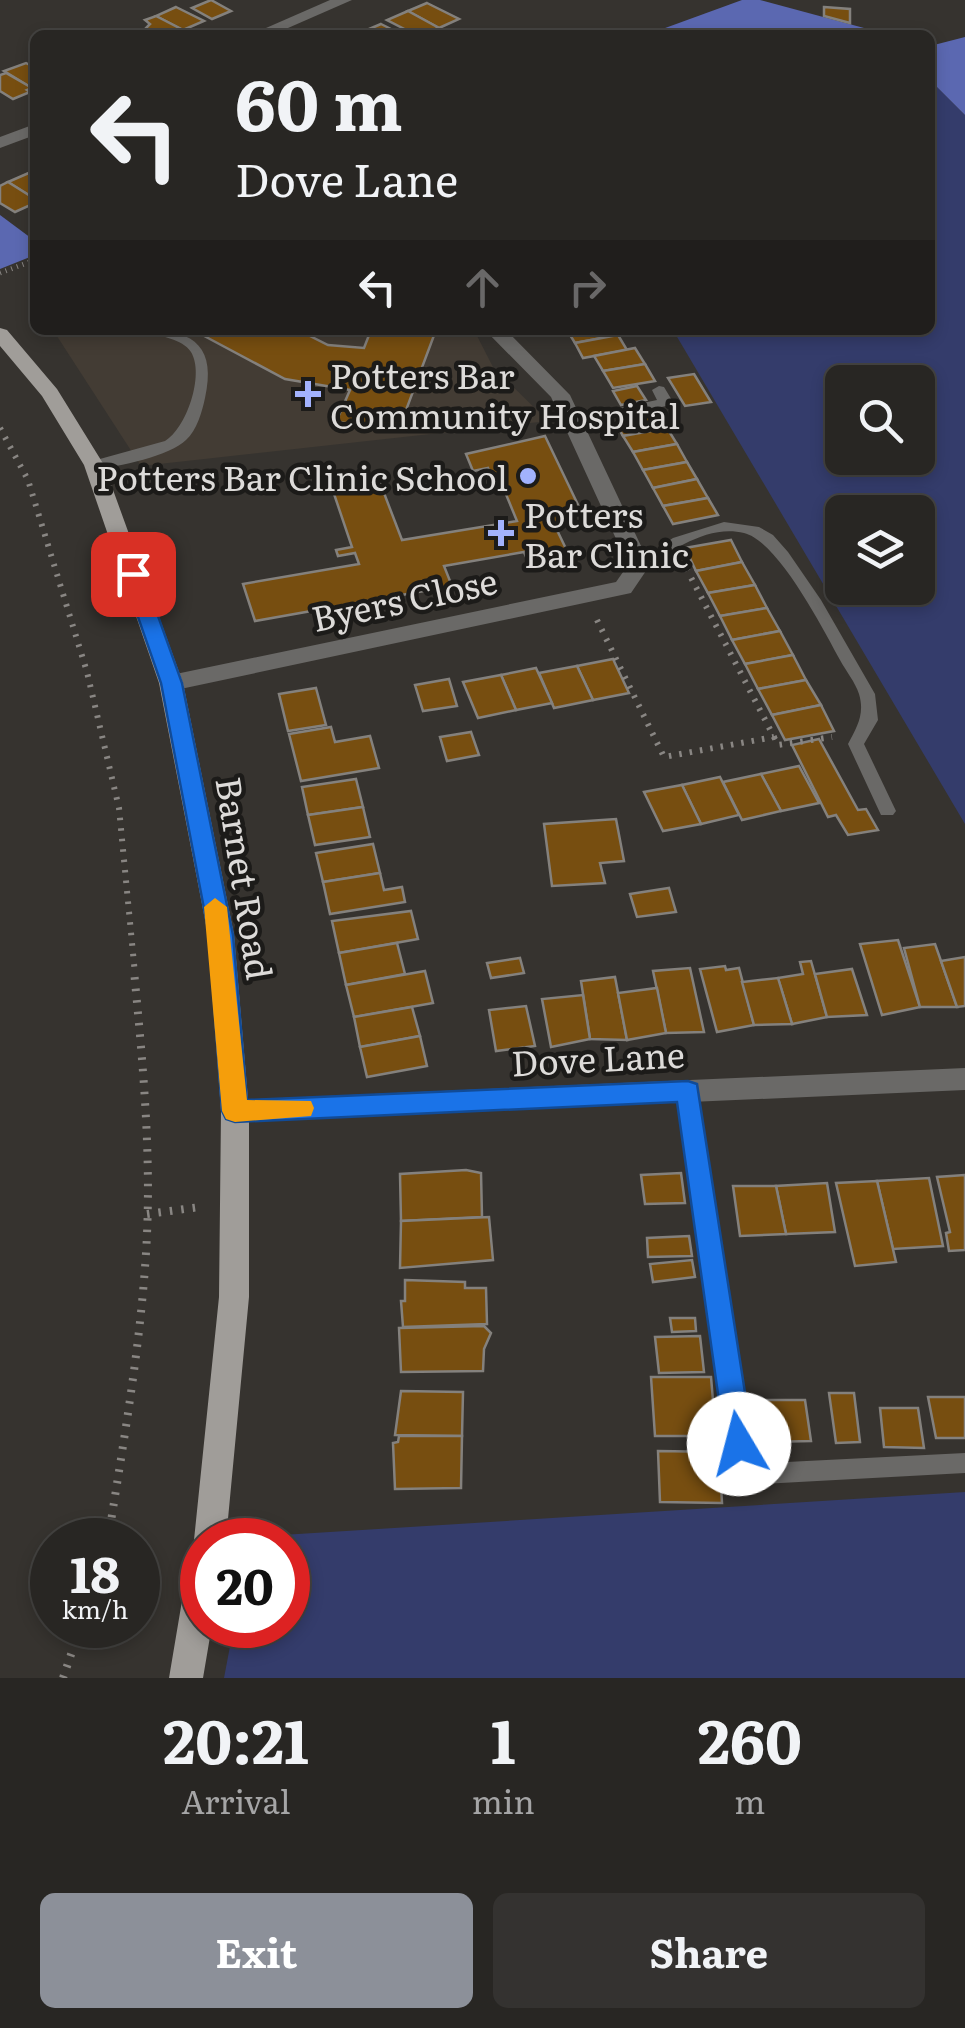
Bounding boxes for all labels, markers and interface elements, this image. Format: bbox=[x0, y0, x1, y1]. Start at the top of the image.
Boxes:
text: 60 m bbox=[235, 49, 403, 153]
icon: left bbox=[70, 70, 200, 200]
text: Dove Lane bbox=[235, 144, 458, 211]
icon: left bbox=[350, 260, 405, 315]
icon: ahead bbox=[455, 260, 510, 315]
icon: right bbox=[560, 260, 615, 315]
place label: Potters Bar Community Hospital bbox=[330, 348, 680, 440]
map controls bbox=[825, 365, 935, 605]
button: search bbox=[825, 365, 935, 475]
marker: Potters Bar Community Hospital bbox=[295, 381, 321, 407]
place label: Potters Bar Clinic School bbox=[96, 450, 508, 502]
marker: Potters Bar Clinic School bbox=[517, 465, 539, 487]
place label: Potters Bar Clinic bbox=[524, 487, 689, 579]
button: layers bbox=[825, 495, 935, 605]
marker: Potters Bar Clinic bbox=[488, 520, 514, 546]
pin bbox=[91, 532, 176, 617]
icon: arrive bbox=[106, 547, 161, 602]
street label: Byers Close bbox=[306, 553, 502, 643]
street label: Barnet Road bbox=[204, 773, 288, 983]
street label: Dove Lane bbox=[510, 1026, 686, 1088]
position arrow bbox=[687, 1392, 791, 1496]
speed limit sign: 20 bbox=[180, 1518, 310, 1648]
text: 18 bbox=[70, 1534, 120, 1608]
text: km/h bbox=[62, 1590, 128, 1627]
text: 20:21 bbox=[163, 1693, 309, 1782]
text: 1 bbox=[491, 1693, 516, 1782]
text: 260 bbox=[698, 1693, 802, 1782]
text: Arrival bbox=[181, 1776, 291, 1824]
text: min bbox=[472, 1776, 535, 1824]
text: m bbox=[734, 1776, 765, 1824]
button: Exit bbox=[40, 1893, 473, 2008]
button: Share bbox=[493, 1893, 925, 2008]

